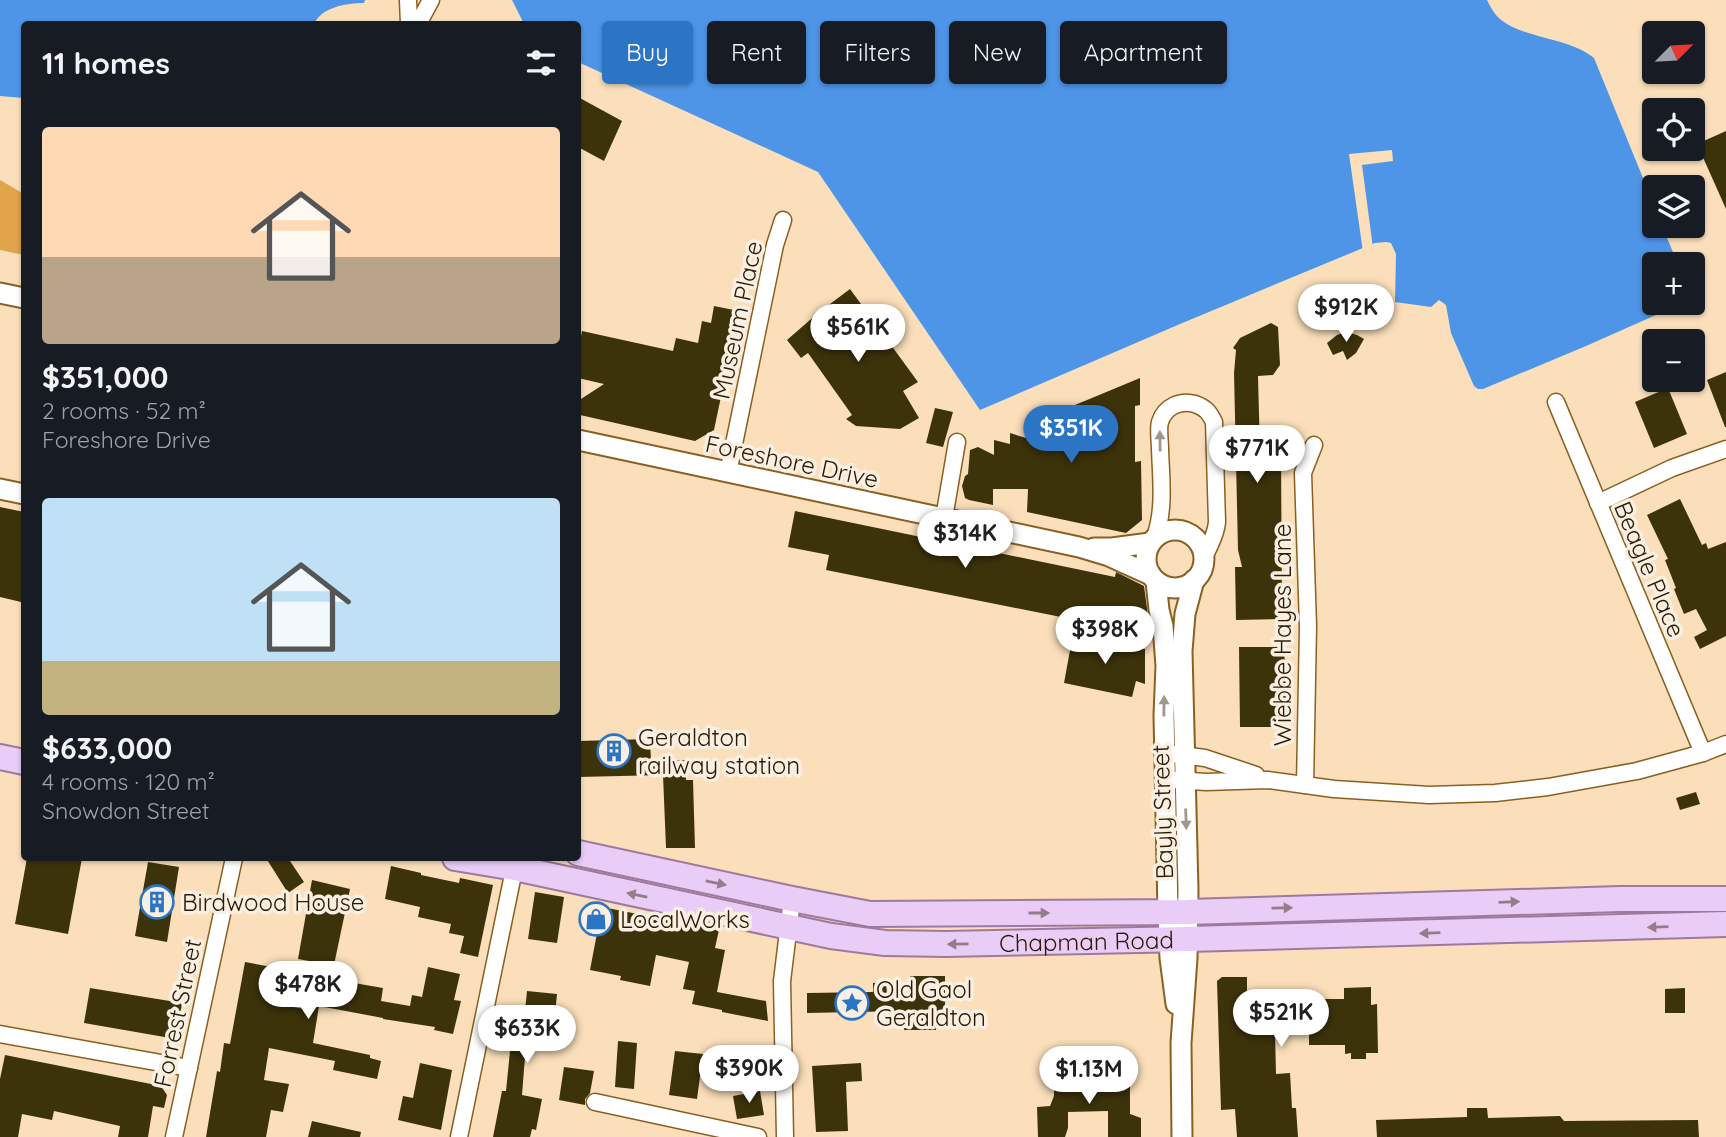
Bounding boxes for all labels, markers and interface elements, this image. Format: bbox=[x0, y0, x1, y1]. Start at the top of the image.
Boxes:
chip: Buy bbox=[602, 21, 693, 84]
chip: Rent bbox=[707, 21, 806, 84]
chip: Filters bbox=[820, 21, 935, 84]
chip: New bbox=[949, 21, 1046, 84]
chip: Apartment bbox=[1060, 21, 1227, 84]
north arrow bbox=[1642, 21, 1704, 84]
map controls bbox=[1642, 21, 1705, 392]
text: 11 homes bbox=[42, 44, 170, 82]
icon: filters bbox=[522, 44, 560, 82]
button: locate bbox=[1642, 98, 1705, 161]
icon: home bbox=[238, 173, 364, 299]
button: layers bbox=[1642, 175, 1705, 238]
street label: Museum Place bbox=[706, 238, 768, 402]
button: + bbox=[1642, 252, 1705, 315]
pin: $912K bbox=[1297, 284, 1395, 344]
text: $912K bbox=[1314, 292, 1378, 321]
pin: $561K bbox=[809, 304, 907, 364]
text: $561K bbox=[826, 312, 890, 341]
button: − bbox=[1642, 329, 1705, 392]
text: $351,000 bbox=[42, 358, 168, 396]
text: 2 rooms · 52 m² bbox=[42, 396, 206, 425]
pin: $351K bbox=[1022, 406, 1120, 465]
text: $351K bbox=[1039, 413, 1103, 442]
text: Foreshore Drive bbox=[42, 425, 211, 454]
pin: $771K bbox=[1208, 426, 1306, 485]
street label: Foreshore Drive bbox=[703, 428, 881, 494]
one-way arrow bbox=[1154, 429, 1166, 451]
text: $771K bbox=[1225, 433, 1289, 462]
street label: Beagle Place bbox=[1608, 497, 1692, 641]
pin: $314K bbox=[916, 510, 1014, 570]
text: $314K bbox=[933, 518, 997, 547]
street label: Wiebbe Hayes Lane bbox=[1267, 524, 1297, 746]
icon: home bbox=[238, 544, 364, 670]
pin: $398K bbox=[1056, 606, 1154, 666]
text: $398K bbox=[1072, 614, 1138, 643]
one-way arrow bbox=[1159, 695, 1170, 717]
place label: Geraldton railway station bbox=[638, 722, 800, 780]
text: $633,000 bbox=[42, 729, 172, 767]
building icon: Geraldton railway station bbox=[595, 732, 633, 770]
street label: Bayly Street bbox=[1145, 744, 1179, 880]
text: 4 rooms · 120 m² bbox=[42, 767, 215, 796]
text: Snowdon Street bbox=[42, 796, 210, 825]
one-way arrow bbox=[1181, 808, 1192, 830]
one-way arrow bbox=[705, 878, 727, 889]
building icon: Birdwood House bbox=[138, 883, 176, 921]
place label: Birdwood House bbox=[182, 887, 364, 917]
one-way arrow bbox=[626, 889, 648, 900]
one-way arrow bbox=[1498, 897, 1520, 908]
shop icon: LocalWorks bbox=[577, 900, 615, 938]
one-way arrow bbox=[1271, 903, 1293, 914]
place label: LocalWorks bbox=[620, 904, 750, 934]
one-way arrow bbox=[1028, 907, 1050, 919]
one-way arrow bbox=[1647, 921, 1669, 932]
street label: Chapman Road bbox=[999, 924, 1174, 958]
one-way arrow bbox=[1419, 927, 1441, 939]
street label: Forrest Street bbox=[147, 936, 207, 1090]
one-way arrow bbox=[947, 938, 969, 949]
pin: $478K bbox=[259, 962, 357, 1021]
text: $478K bbox=[275, 969, 341, 998]
place label: Old Gaol Geraldton bbox=[876, 974, 986, 1032]
place icon: Old Gaol Geraldton bbox=[833, 984, 871, 1022]
pin: $521K bbox=[1232, 990, 1330, 1049]
text: $521K bbox=[1249, 997, 1313, 1026]
pin: $633K bbox=[478, 1006, 576, 1065]
text: $633K bbox=[494, 1013, 560, 1042]
pin: $390K bbox=[700, 1046, 798, 1105]
pin: $1.13M bbox=[1032, 1046, 1146, 1106]
text: $390K bbox=[715, 1053, 783, 1082]
text: $1.13M bbox=[1055, 1054, 1123, 1083]

